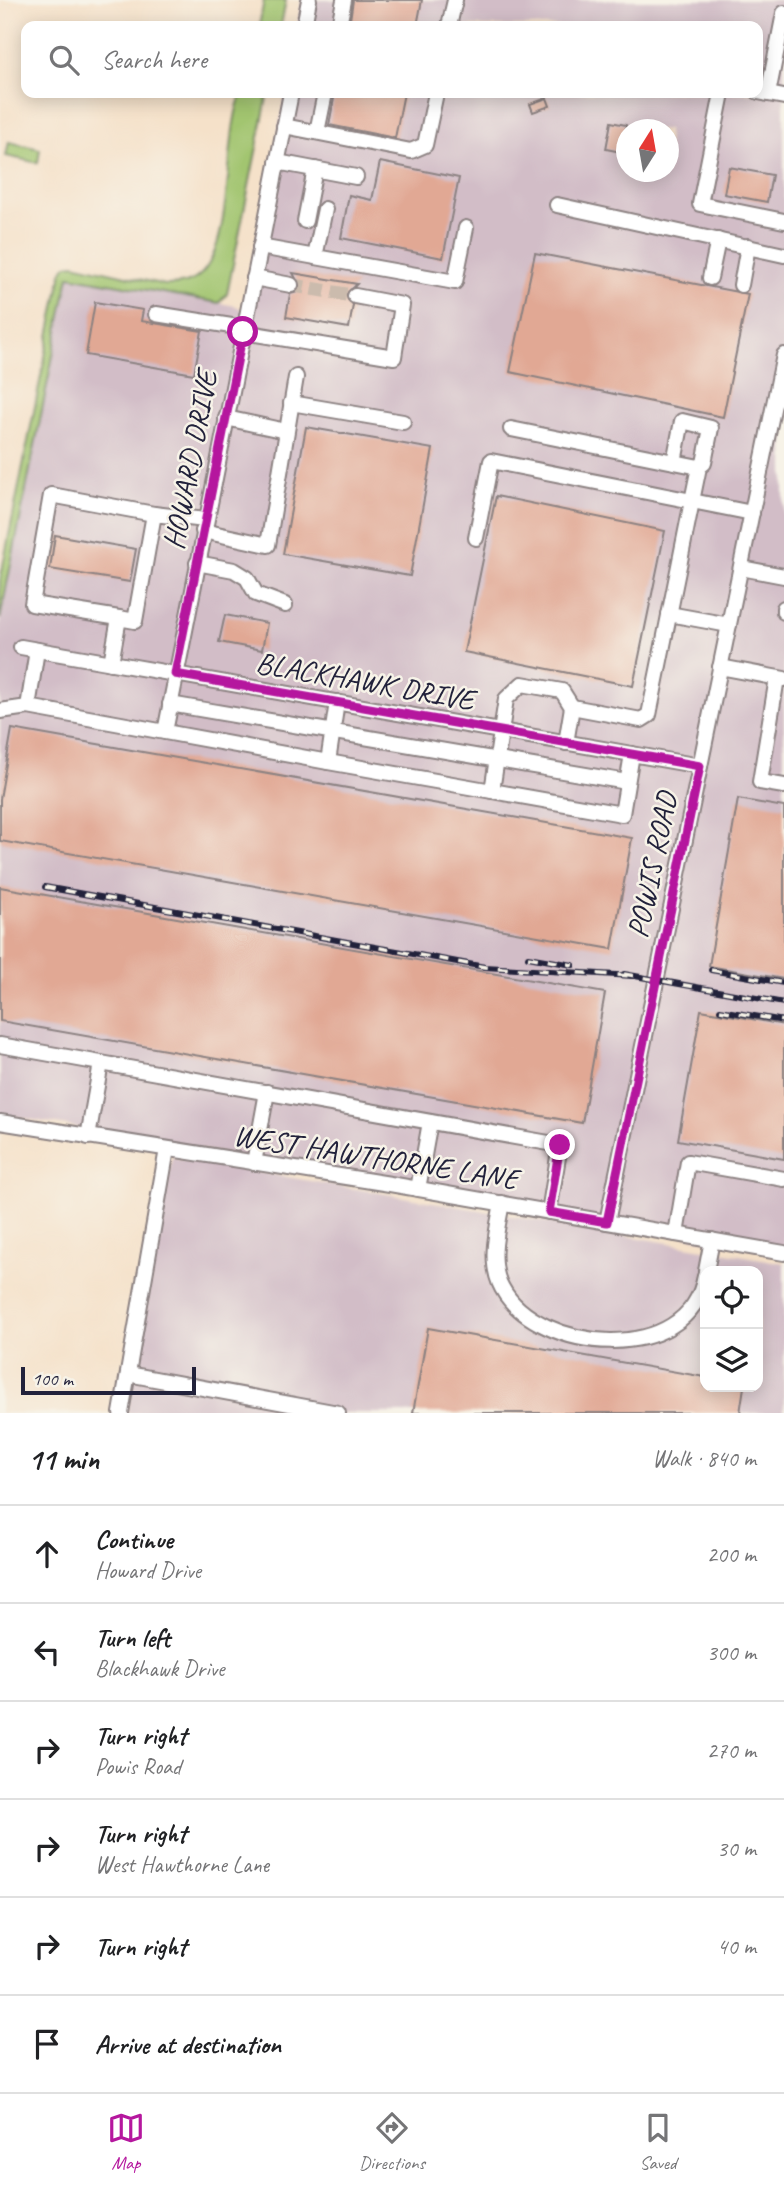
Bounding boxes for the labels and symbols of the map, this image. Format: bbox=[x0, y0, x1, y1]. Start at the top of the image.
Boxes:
north arrow bbox=[616, 119, 679, 182]
route start bbox=[227, 316, 258, 347]
street label: HOWARD DRIVE bbox=[154, 363, 227, 552]
street label: BLACKHAWK DRIVE bbox=[253, 643, 481, 720]
street label: POWIS ROAD bbox=[618, 786, 686, 941]
street label: WEST HAWTHORNE LANE bbox=[231, 1116, 524, 1199]
route end bbox=[544, 1129, 575, 1160]
scale bar bbox=[21, 1364, 196, 1396]

